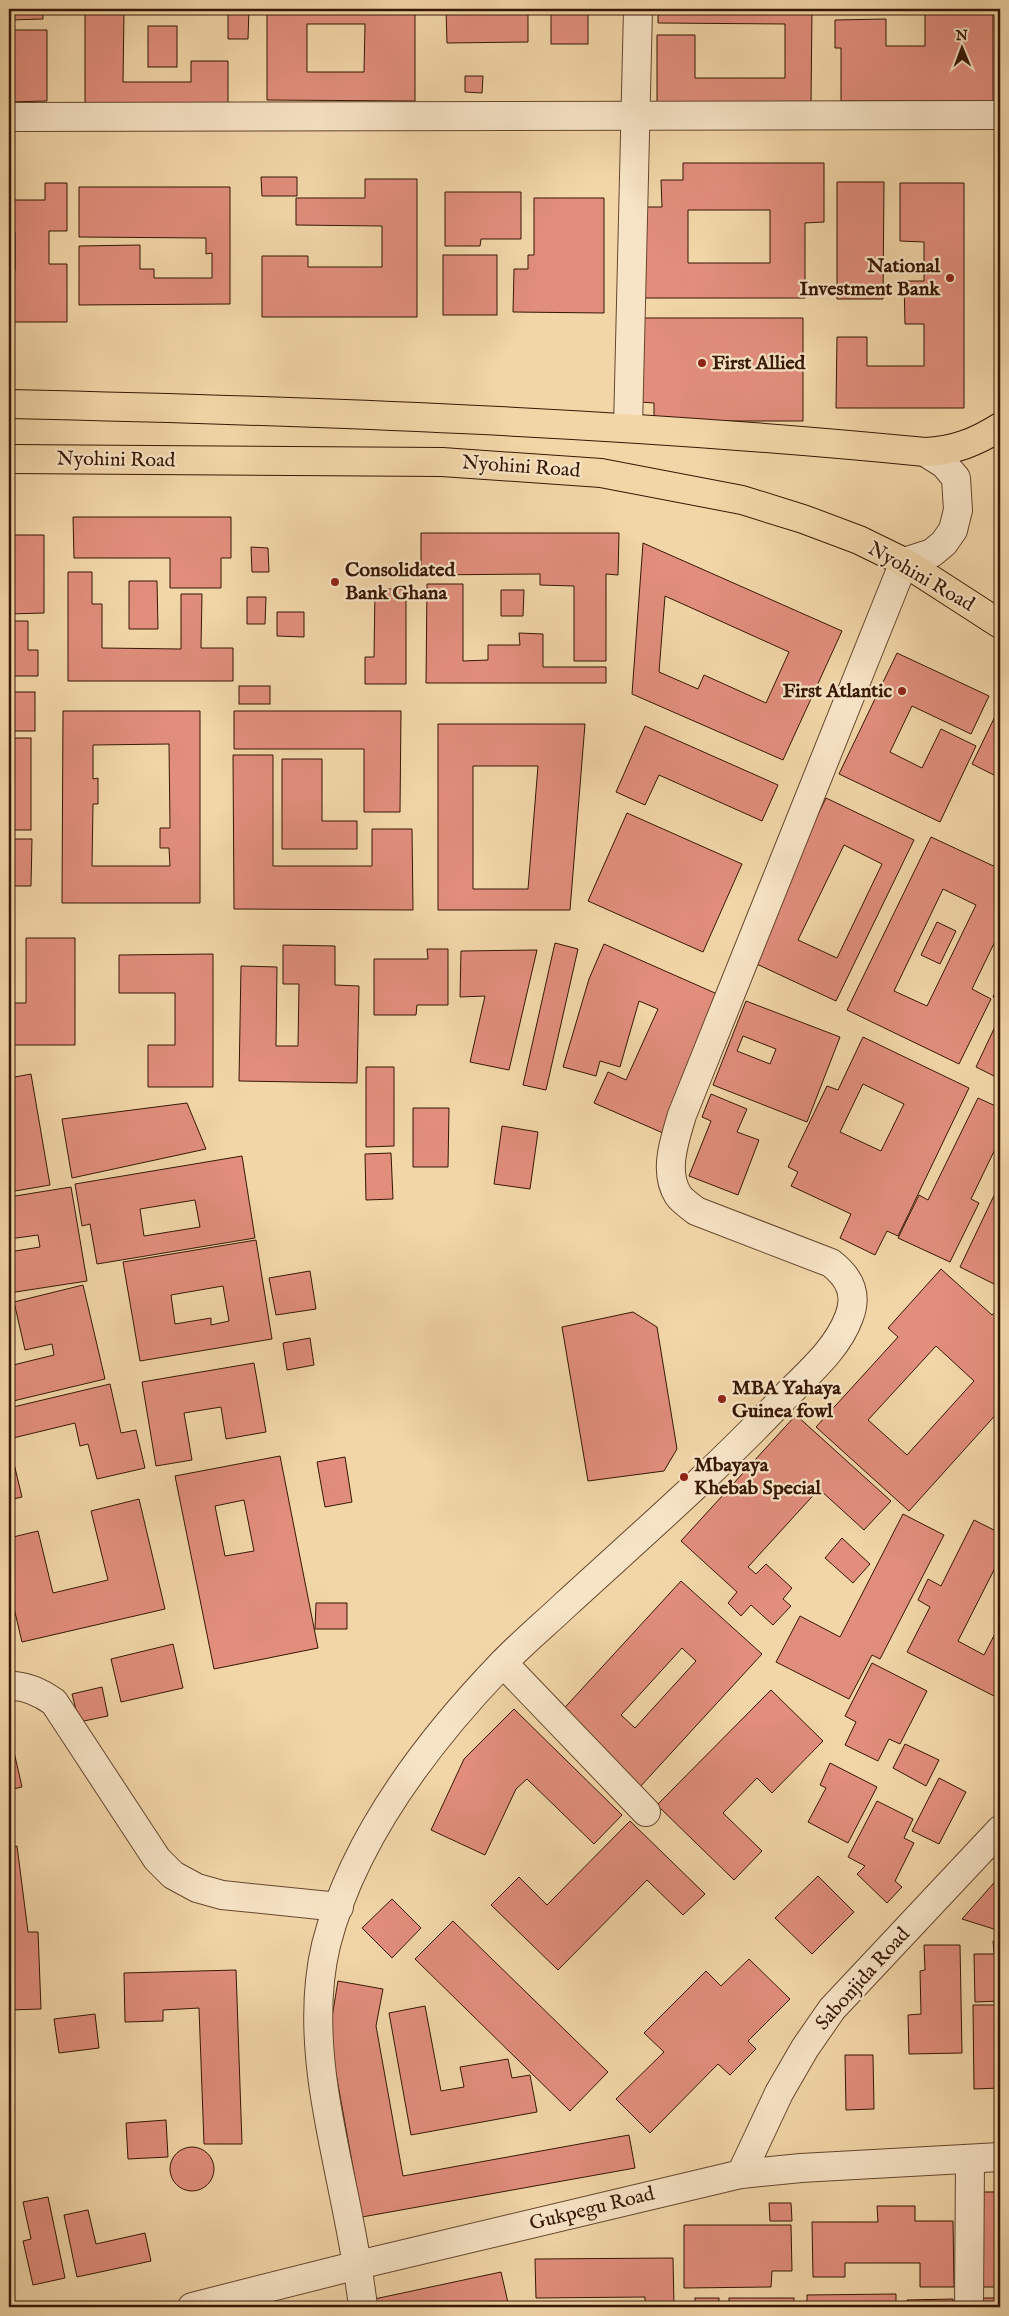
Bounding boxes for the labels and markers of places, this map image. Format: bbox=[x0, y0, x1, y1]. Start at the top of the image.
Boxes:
place label: National Investment Bank bbox=[800, 254, 941, 302]
marker: National Investment Bank bbox=[944, 272, 956, 284]
place label: First Allied bbox=[712, 351, 807, 376]
marker: First Allied bbox=[696, 357, 708, 369]
place label: Consolidated Bank Ghana bbox=[345, 558, 456, 606]
marker: Consolidated Bank Ghana bbox=[329, 576, 341, 588]
place label: First Atlantic bbox=[783, 679, 892, 704]
marker: First Atlantic bbox=[896, 685, 908, 697]
place label: MBA Yahaya Guinea fowl bbox=[732, 1376, 841, 1424]
marker: MBA Yahaya Guinea fowl bbox=[716, 1393, 728, 1405]
place label: Mbayaya Khebab Special bbox=[694, 1453, 821, 1501]
marker: Mbayaya Khebab Special bbox=[678, 1471, 690, 1483]

